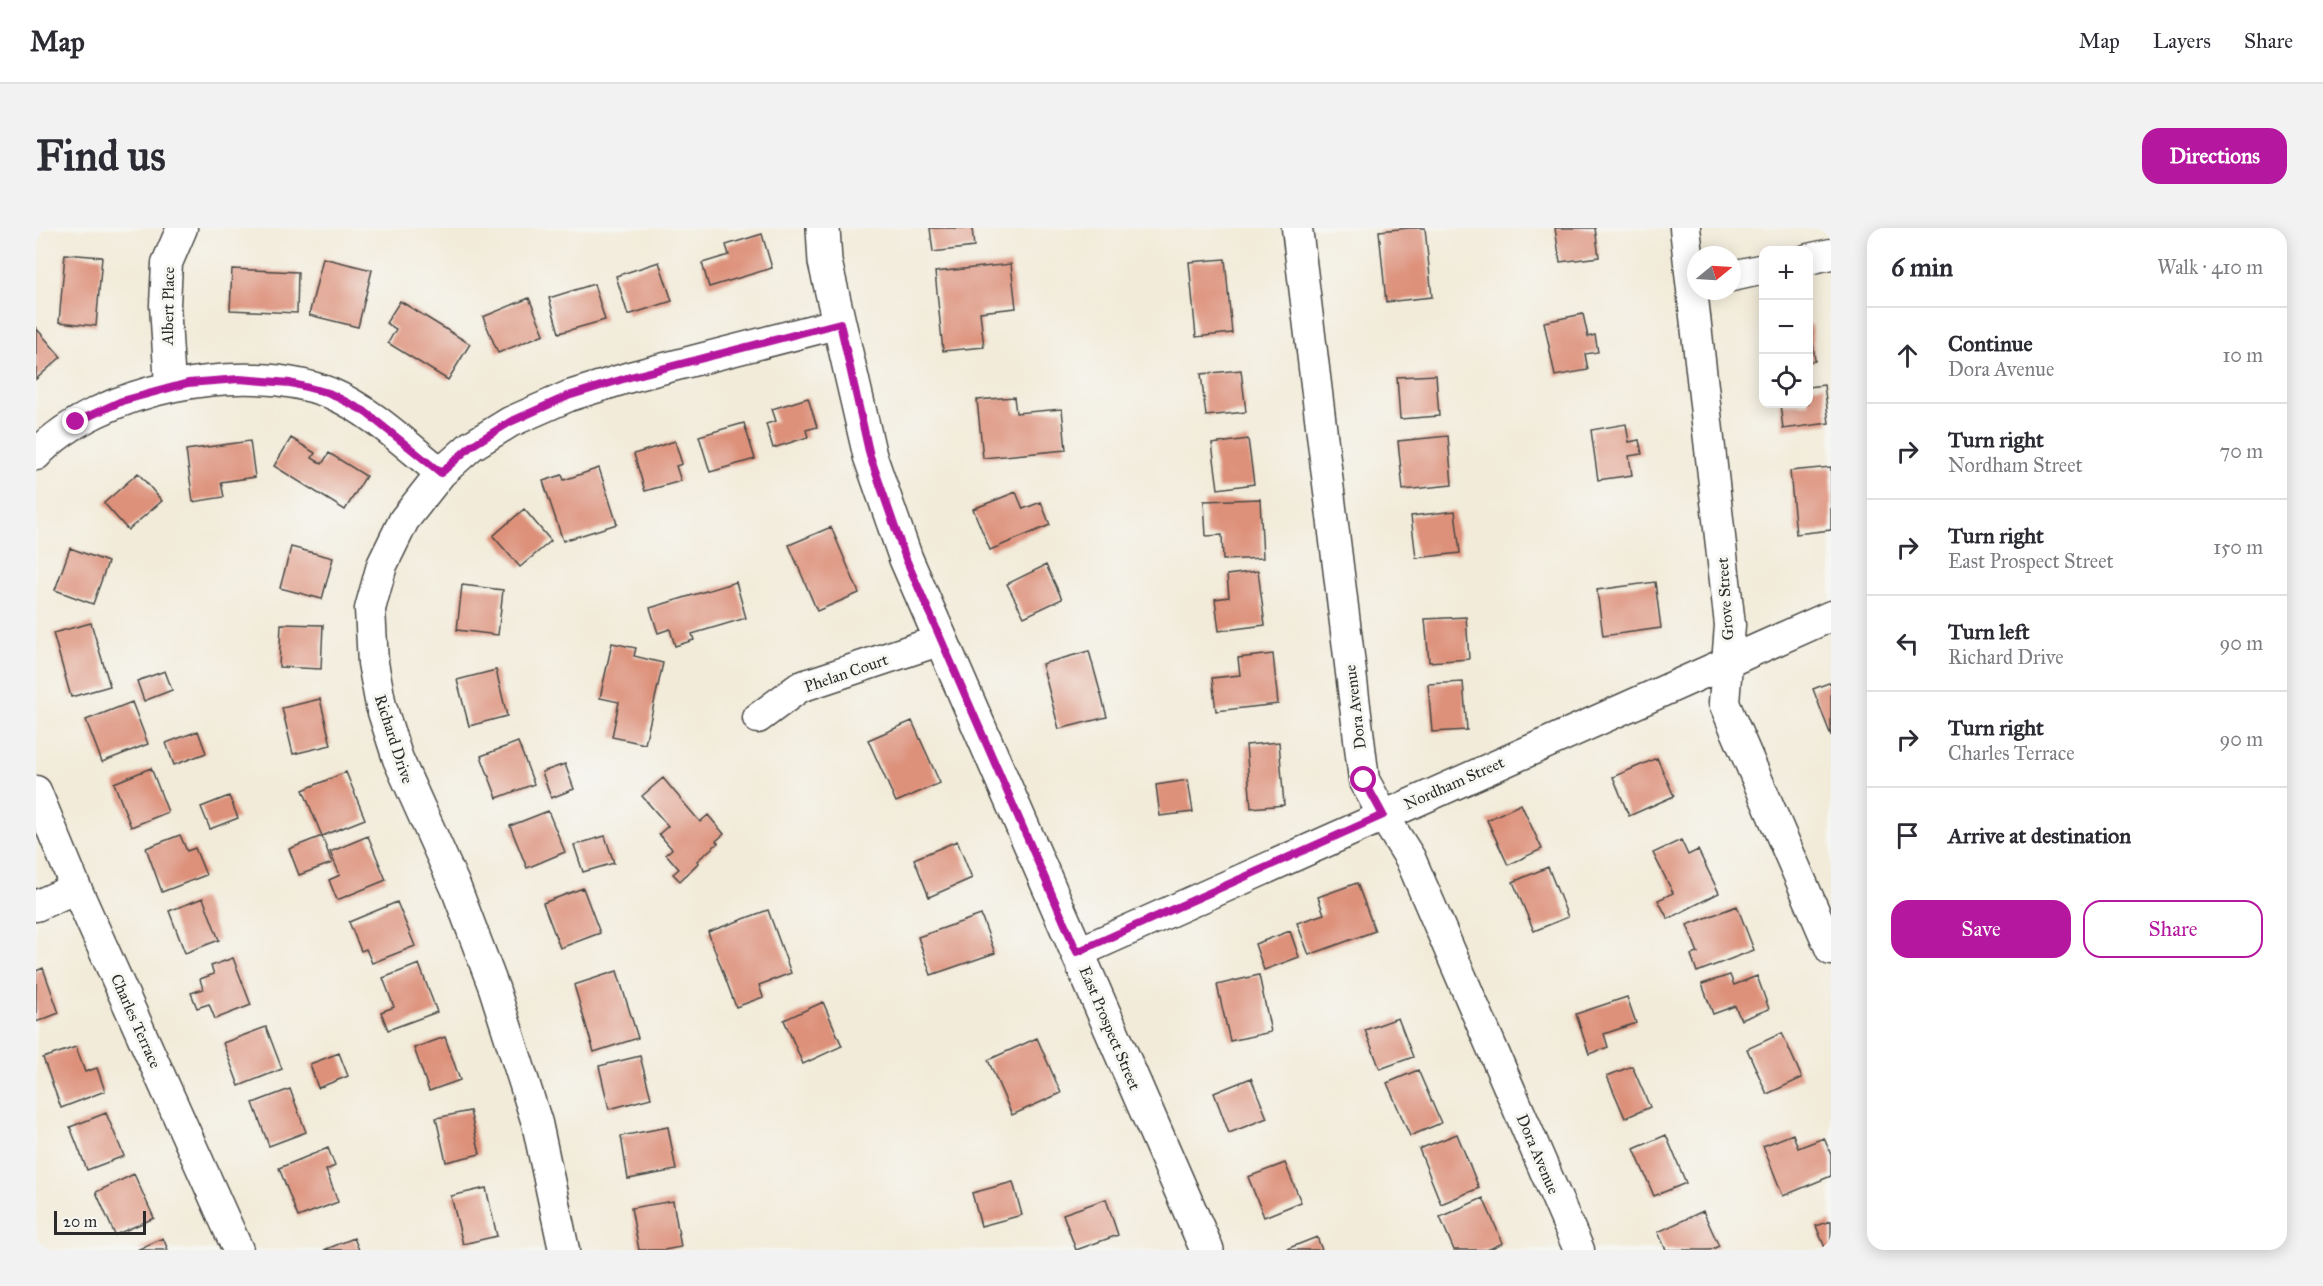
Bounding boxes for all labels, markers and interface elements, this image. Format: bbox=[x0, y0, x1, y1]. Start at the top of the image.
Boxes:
text: Map bbox=[30, 24, 85, 59]
text: Map bbox=[2079, 28, 2120, 54]
text: Layers bbox=[2153, 28, 2211, 54]
text: Share bbox=[2244, 28, 2293, 54]
button: Directions bbox=[2142, 128, 2287, 184]
text: Find us bbox=[36, 130, 166, 182]
north arrow bbox=[1687, 246, 1741, 300]
map controls bbox=[1759, 246, 1813, 408]
button: + bbox=[1759, 246, 1813, 300]
text: 6 min bbox=[1891, 251, 1953, 283]
text: Walk · 410 m bbox=[2157, 255, 2263, 279]
street label: Albert Place bbox=[158, 266, 178, 346]
button: − bbox=[1759, 300, 1813, 354]
text: Continue bbox=[1948, 330, 2033, 357]
icon: ahead bbox=[1891, 339, 1924, 372]
text: 10 m bbox=[2222, 343, 2263, 367]
button: locate bbox=[1759, 354, 1813, 408]
text: Dora Avenue bbox=[1948, 357, 2054, 381]
route end bbox=[62, 408, 88, 434]
text: Turn right bbox=[1948, 426, 2044, 453]
icon: right bbox=[1891, 435, 1924, 468]
text: 70 m bbox=[2220, 439, 2263, 463]
text: Nordham Street bbox=[1948, 453, 2083, 477]
text: Turn right bbox=[1948, 522, 2044, 549]
icon: right bbox=[1891, 531, 1924, 564]
text: 150 m bbox=[2213, 535, 2263, 559]
text: East Prospect Street bbox=[1948, 549, 2114, 573]
street label: Grove Street bbox=[1713, 557, 1737, 641]
text: Turn left bbox=[1948, 618, 2030, 645]
icon: left bbox=[1891, 627, 1924, 660]
text: 90 m bbox=[2220, 631, 2263, 655]
text: Richard Drive bbox=[1948, 645, 2064, 669]
street label: Phelan Court bbox=[802, 650, 891, 696]
street label: Dora Avenue bbox=[1340, 663, 1370, 750]
street label: Richard Drive bbox=[371, 692, 417, 786]
text: Turn right bbox=[1948, 714, 2044, 741]
icon: right bbox=[1891, 723, 1924, 756]
text: 90 m bbox=[2220, 727, 2263, 751]
text: Charles Terrace bbox=[1948, 741, 2074, 765]
street label: Nordham Street bbox=[1401, 752, 1507, 814]
route start bbox=[1350, 766, 1376, 792]
icon: arrive bbox=[1891, 819, 1924, 852]
text: Arrive at destination bbox=[1948, 822, 2131, 849]
button: Save bbox=[1891, 900, 2071, 958]
button: Share bbox=[2083, 900, 2263, 958]
street label: East Prospect Street bbox=[1075, 963, 1145, 1093]
street label: Charles Terrace bbox=[107, 971, 165, 1071]
street label: Dora Avenue bbox=[1513, 1111, 1563, 1197]
scale bar bbox=[54, 1208, 146, 1236]
text: 20 m bbox=[63, 1212, 97, 1231]

